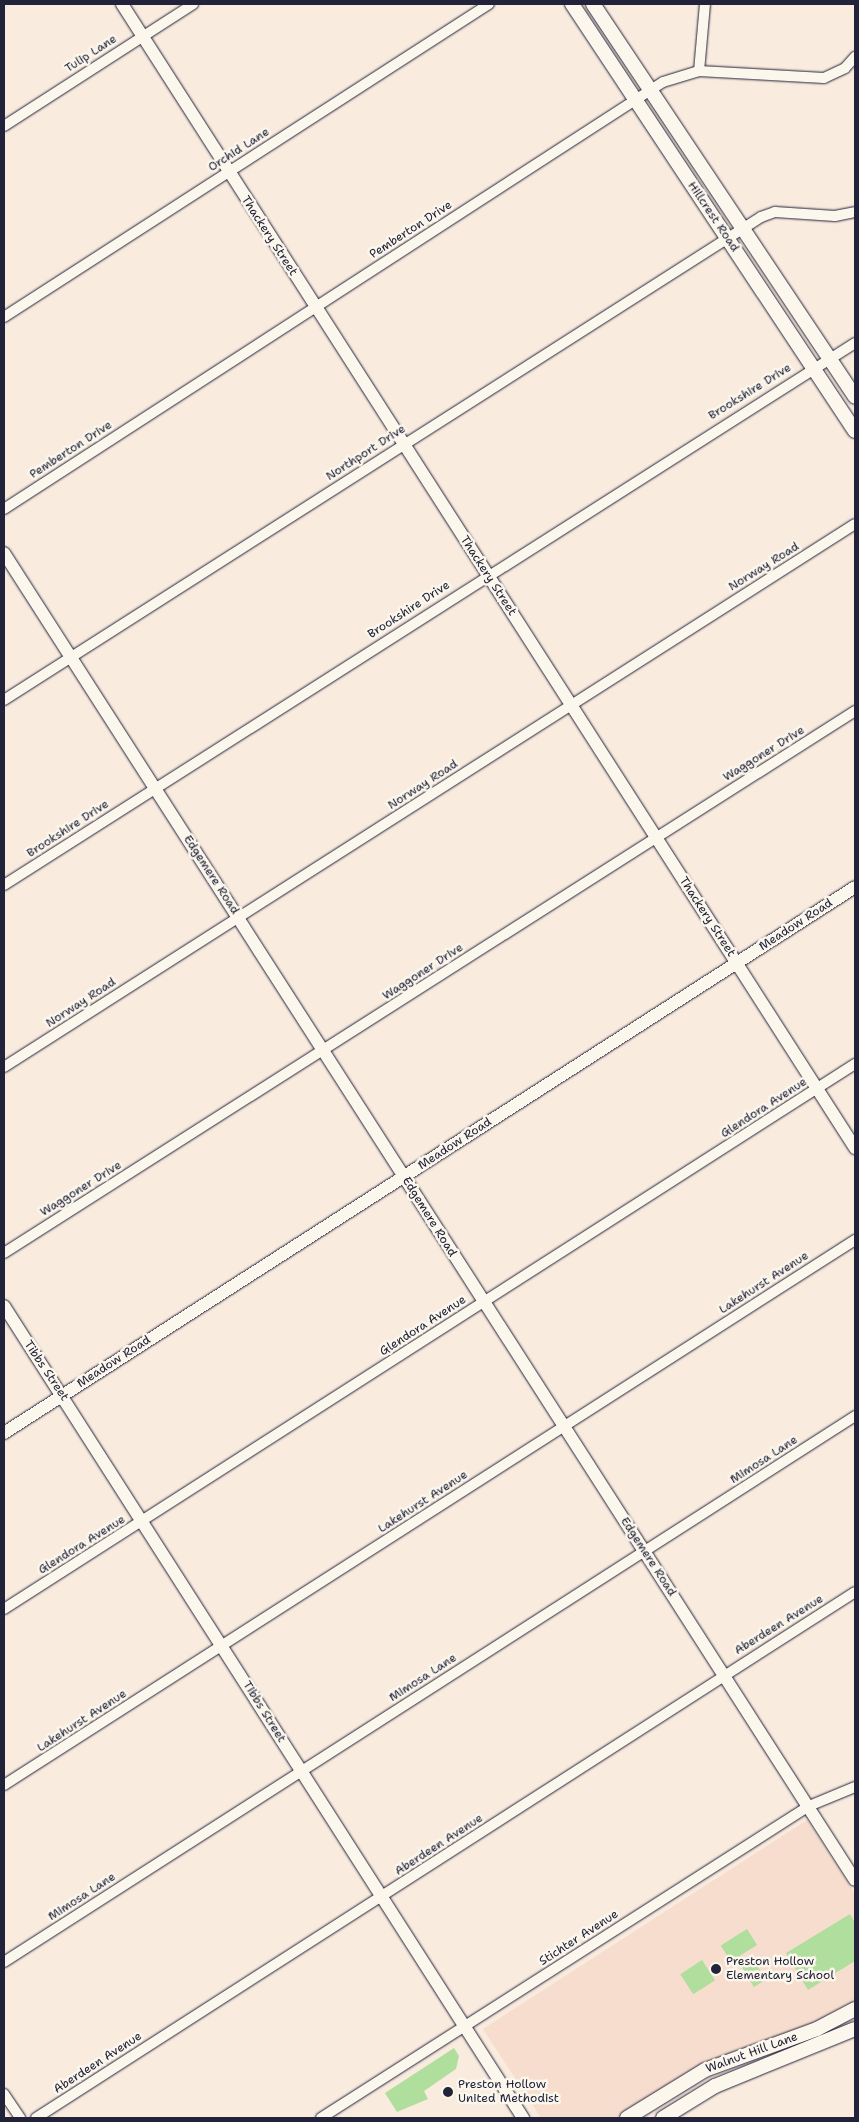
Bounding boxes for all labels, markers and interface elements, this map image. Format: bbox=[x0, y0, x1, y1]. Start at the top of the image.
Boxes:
street label: Tulip Lane bbox=[62, 32, 120, 76]
street label: Orchid Lane bbox=[206, 125, 272, 175]
street label: Hillcrest Road bbox=[684, 179, 742, 255]
street label: Thackery Street bbox=[238, 193, 300, 279]
street label: Pemberton Drive bbox=[367, 198, 455, 262]
street label: Brookshire Drive bbox=[706, 361, 794, 423]
street label: Pemberton Drive bbox=[27, 418, 115, 482]
street label: Northport Drive bbox=[324, 422, 408, 484]
street label: Thackery Street bbox=[457, 533, 519, 619]
street label: Norway Road bbox=[726, 540, 802, 594]
street label: Brookshire Drive bbox=[365, 578, 453, 642]
street label: Waggoner Drive bbox=[721, 723, 807, 785]
street label: Norway Road bbox=[385, 757, 461, 813]
street label: Brookshire Drive bbox=[24, 797, 112, 861]
street label: Edgemere Road bbox=[180, 833, 242, 917]
street label: Thackery Street bbox=[676, 874, 738, 960]
street label: Meadow Road bbox=[757, 896, 835, 954]
street label: Waggoner Drive bbox=[380, 941, 466, 1003]
street label: Norway Road bbox=[43, 975, 119, 1031]
street label: Glendora Avenue bbox=[718, 1075, 810, 1141]
street label: Meadow Road bbox=[416, 1115, 494, 1173]
street label: Waggoner Drive bbox=[38, 1158, 124, 1220]
street label: Edgemere Road bbox=[399, 1174, 459, 1260]
street label: Lakehurst Avenue bbox=[717, 1249, 811, 1317]
street label: Glendora Avenue bbox=[377, 1293, 469, 1359]
street label: Meadow Road bbox=[75, 1333, 153, 1391]
street label: Tibbs Street bbox=[21, 1338, 71, 1404]
street label: Mimosa Lane bbox=[728, 1433, 800, 1487]
street label: Lakehurst Avenue bbox=[376, 1468, 470, 1536]
street label: Glendora Avenue bbox=[36, 1512, 128, 1578]
street label: Edgemere Road bbox=[617, 1515, 679, 1599]
street label: Aberdeen Avenue bbox=[732, 1592, 826, 1658]
street label: Mimosa Lane bbox=[387, 1651, 459, 1705]
street label: Tibbs Street bbox=[239, 1679, 289, 1745]
street label: Lakehurst Avenue bbox=[35, 1687, 129, 1755]
street label: Aberdeen Avenue bbox=[392, 1811, 486, 1879]
street label: Mimosa Lane bbox=[46, 1870, 118, 1924]
street label: Stichter Avenue bbox=[537, 1907, 621, 1969]
place label: Preston Hollow Elementary School bbox=[726, 1955, 834, 1983]
marker: Preston Hollow Elementary School bbox=[710, 1963, 722, 1975]
street label: Aberdeen Avenue bbox=[51, 2029, 145, 2097]
street label: Walnut Hill Lane bbox=[704, 2030, 800, 2076]
place label: Preston Hollow United Methodist bbox=[458, 2078, 559, 2106]
marker: Preston Hollow United Methodist bbox=[442, 2086, 454, 2098]

